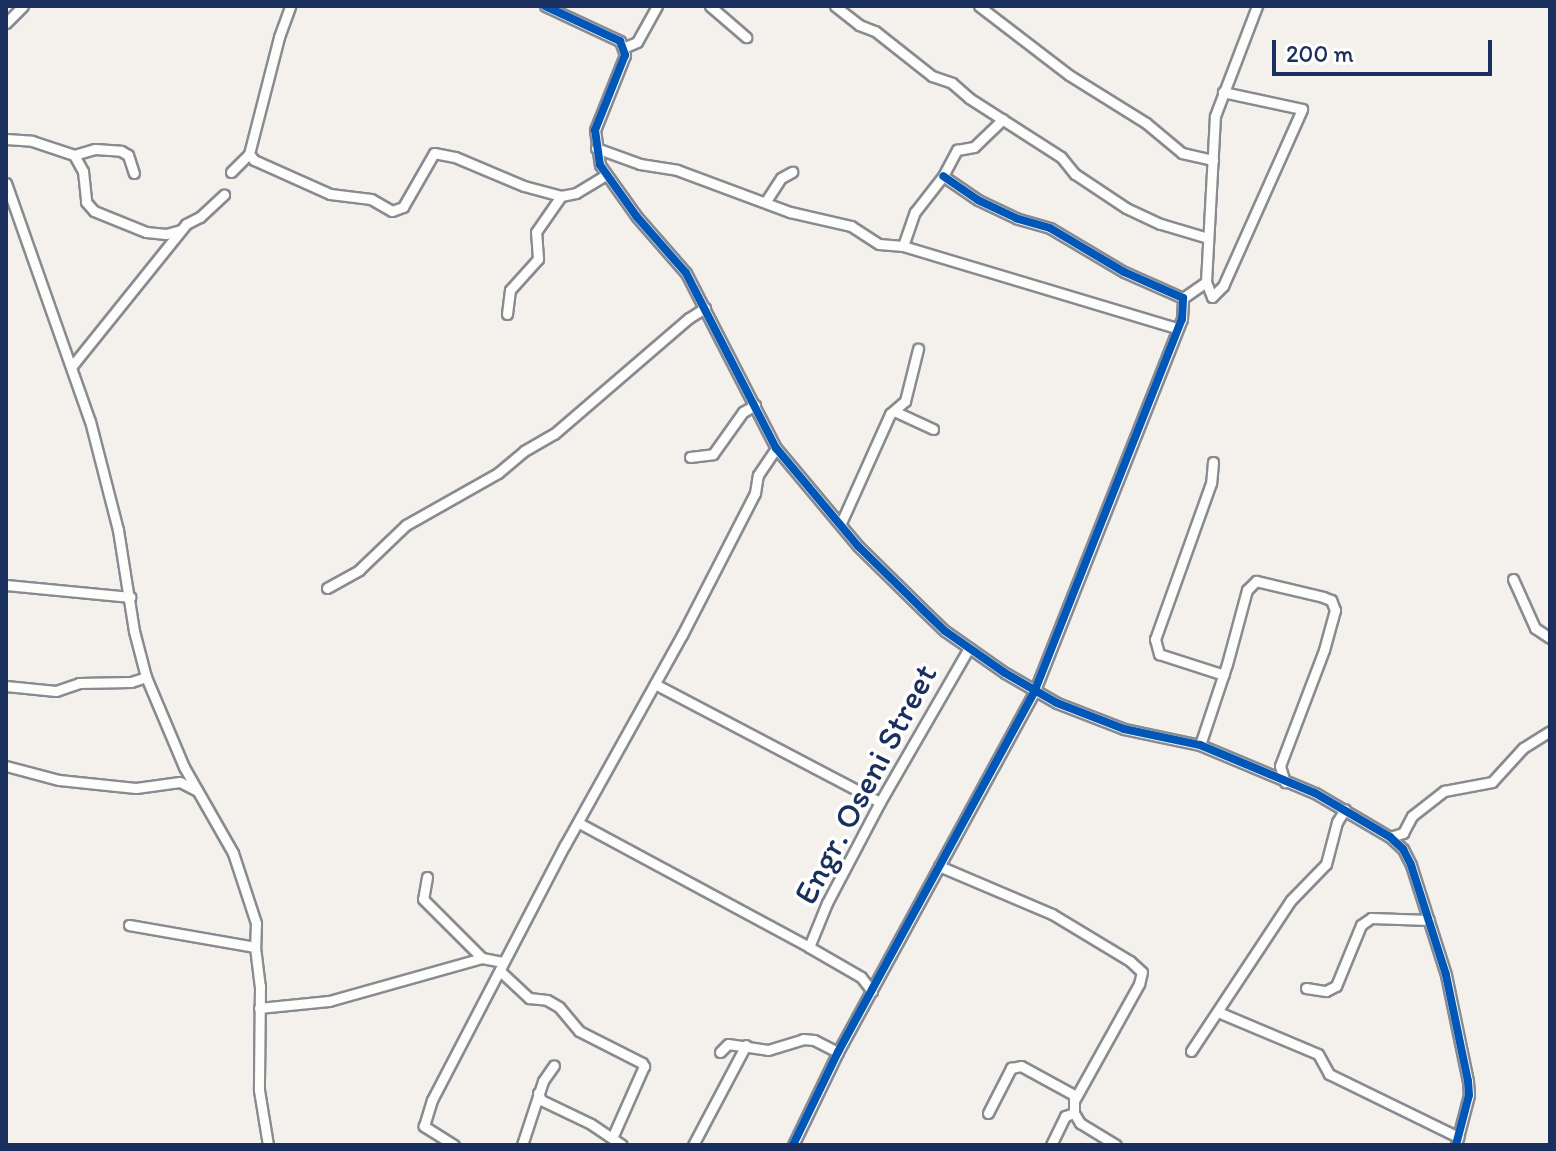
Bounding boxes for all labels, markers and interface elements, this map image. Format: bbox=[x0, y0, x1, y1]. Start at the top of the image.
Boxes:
scale bar bbox=[1276, 24, 1496, 74]
text: 200 m bbox=[1286, 39, 1354, 68]
street label: Engr. Oseni Street bbox=[785, 657, 945, 911]

